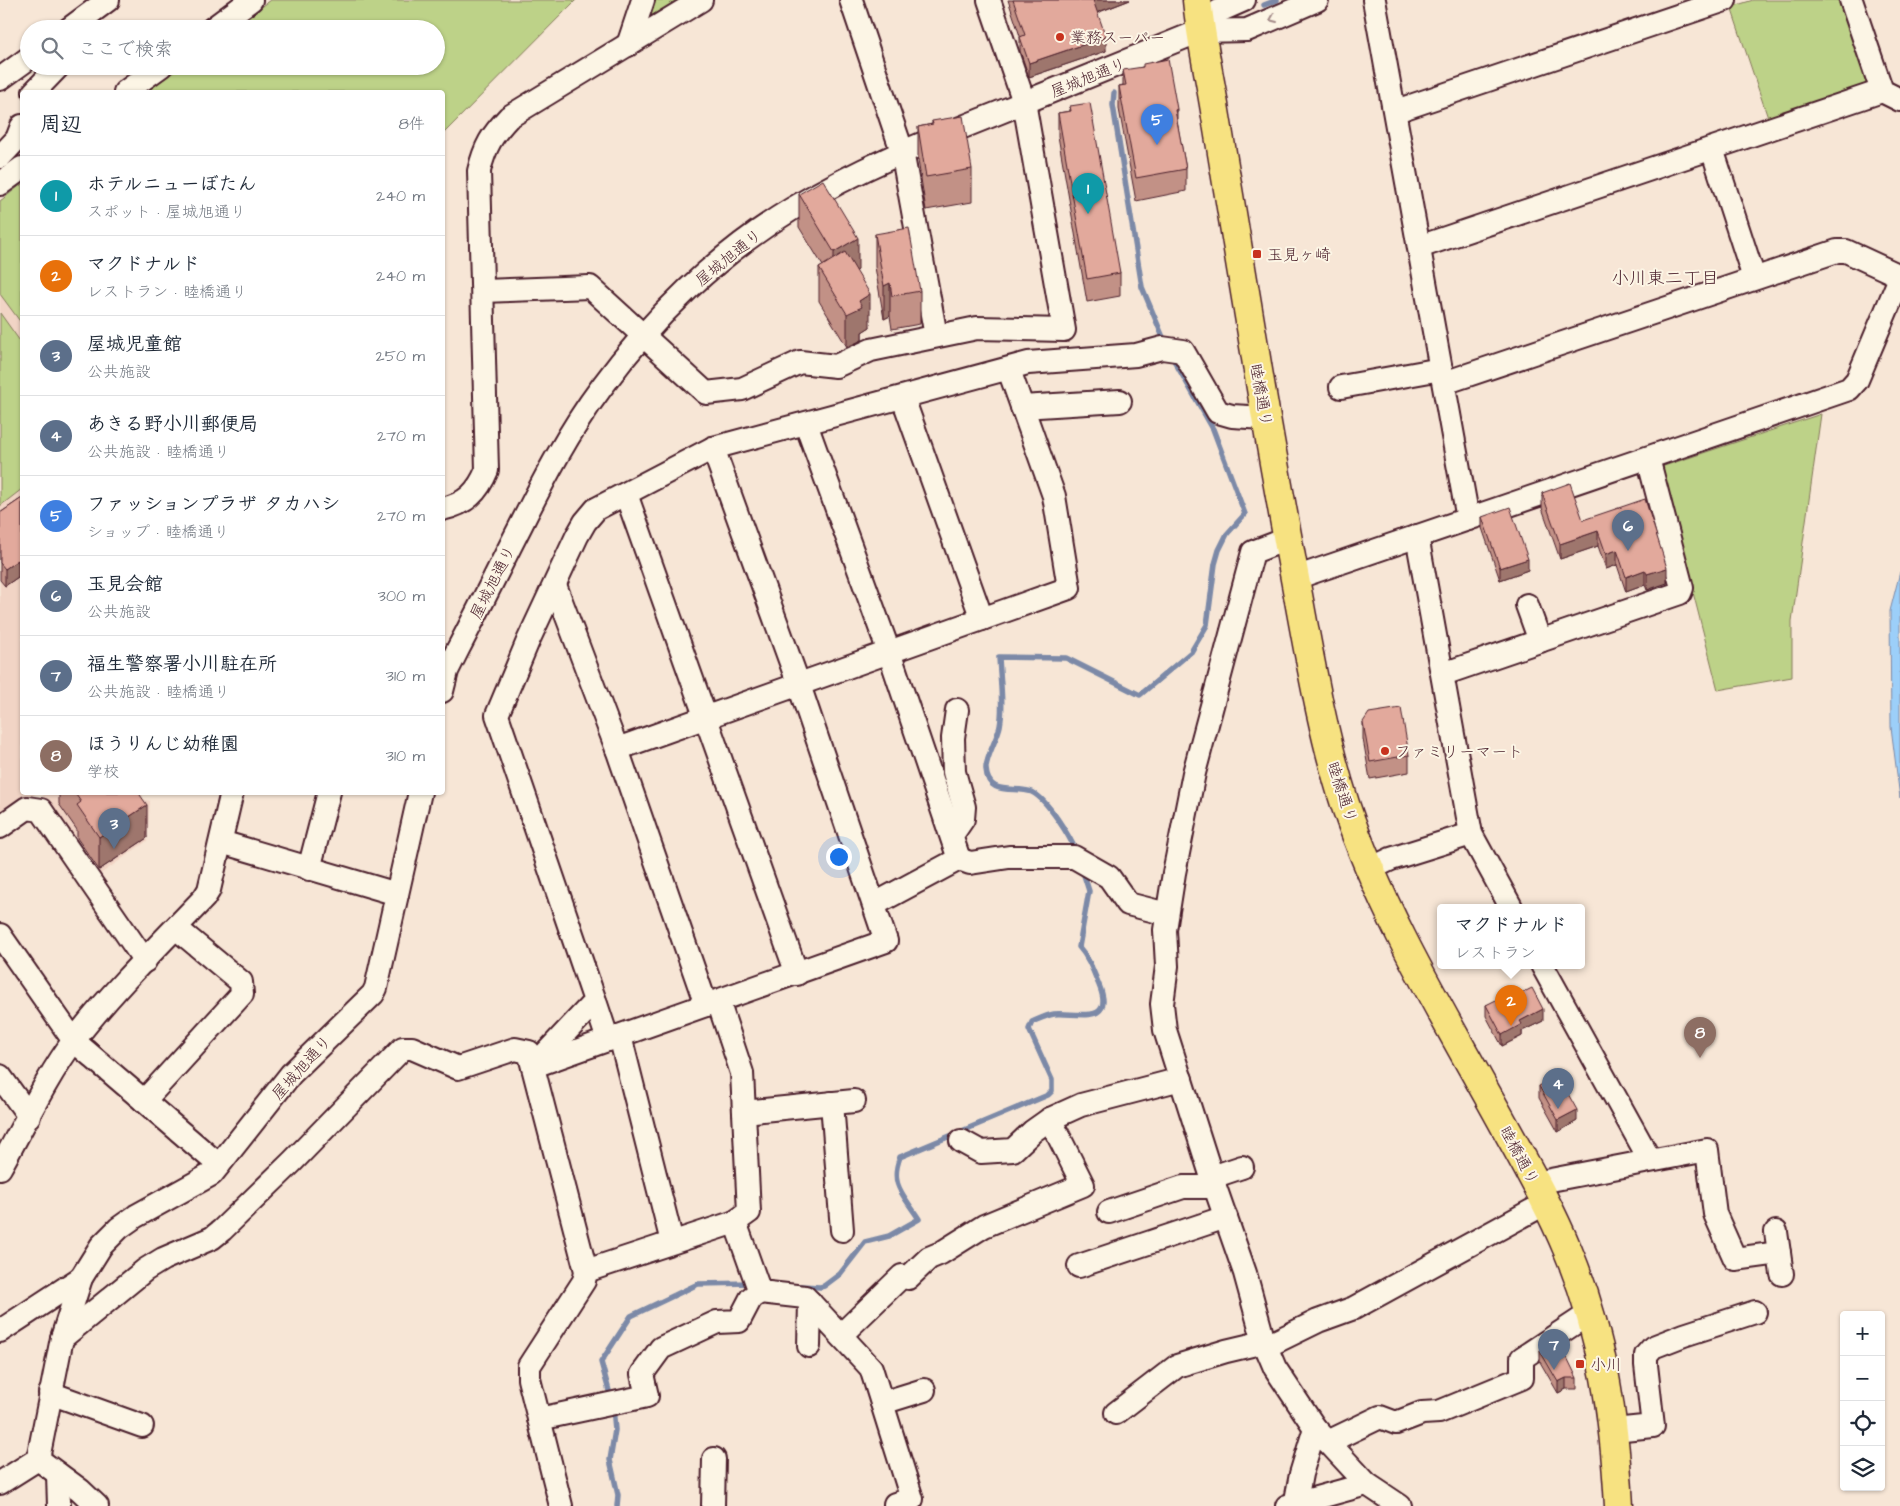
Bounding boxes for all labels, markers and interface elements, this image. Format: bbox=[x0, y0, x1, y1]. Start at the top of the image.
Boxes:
one-way arrow bbox=[1269, 13, 1277, 23]
search box bbox=[20, 20, 445, 75]
place label: 業務スーパー bbox=[1070, 27, 1165, 49]
marker: 業務スーパー bbox=[1054, 31, 1066, 43]
icon: search bbox=[38, 34, 66, 62]
text: ここで検索 bbox=[78, 36, 173, 63]
street label: 屋城旭通り bbox=[1047, 53, 1130, 103]
pin: 5 bbox=[1141, 104, 1173, 145]
text: 周辺 bbox=[40, 110, 82, 139]
text: 8件 bbox=[399, 113, 425, 135]
text: ホテルニューぼたん bbox=[87, 171, 256, 198]
pin: 1 bbox=[1072, 173, 1104, 214]
text: 1 bbox=[55, 185, 57, 207]
text: 240 m bbox=[376, 185, 425, 207]
text: スポット · 屋城旭通り bbox=[87, 201, 246, 223]
street label: 屋城旭通り bbox=[691, 224, 767, 292]
place label: 玉見ヶ崎 bbox=[1267, 244, 1331, 266]
marker: 玉見ヶ崎 bbox=[1251, 248, 1263, 260]
text: マクドナルド bbox=[87, 251, 200, 278]
text: 2 bbox=[51, 265, 61, 287]
text: 240 m bbox=[376, 265, 425, 287]
district label: 小川東二丁目 bbox=[1611, 266, 1719, 291]
text: レストラン · 睦橋通り bbox=[87, 281, 247, 303]
text: 屋城児童館 bbox=[87, 331, 182, 358]
text: 3 bbox=[52, 345, 60, 367]
text: 250 m bbox=[376, 345, 425, 367]
text: 公共施設 bbox=[87, 361, 151, 383]
street label: 睦橋通り bbox=[1245, 362, 1277, 429]
text: あきる野小川郵便局 bbox=[87, 411, 258, 438]
text: 4 bbox=[51, 425, 61, 447]
text: 270 m bbox=[377, 425, 425, 447]
text: 公共施設 · 睦橋通り bbox=[87, 441, 230, 463]
text: ファッションプラザ タカハシ bbox=[87, 491, 340, 518]
text: 5 bbox=[50, 505, 62, 527]
text: 270 m bbox=[377, 505, 425, 527]
pin: 6 bbox=[1612, 510, 1644, 551]
text: ショップ · 睦橋通り bbox=[87, 521, 229, 543]
street label: 屋城旭通り bbox=[465, 542, 521, 623]
text: 玉見会館 bbox=[87, 571, 163, 598]
text: 6 bbox=[51, 585, 61, 607]
text: 300 m bbox=[378, 585, 425, 607]
text: 公共施設 bbox=[87, 601, 151, 623]
text: 福生警察署小川駐在所 bbox=[87, 651, 277, 678]
text: 7 bbox=[51, 665, 61, 687]
text: 310 m bbox=[386, 665, 425, 687]
text: 公共施設 · 睦橋通り bbox=[87, 681, 230, 703]
text: ほうりんじ幼稚園 bbox=[87, 731, 239, 758]
place label: ファミリーマート bbox=[1395, 741, 1523, 763]
text: 8 bbox=[51, 745, 61, 767]
text: 310 m bbox=[386, 745, 425, 767]
marker: ファミリーマート bbox=[1379, 745, 1391, 757]
street label: 睦橋通り bbox=[1322, 758, 1362, 826]
text: 学校 bbox=[87, 761, 119, 783]
pin: 3 bbox=[98, 808, 130, 849]
your location bbox=[826, 844, 852, 870]
popup bbox=[1437, 904, 1585, 969]
text: マクドナルド bbox=[1454, 912, 1568, 939]
text: レストラン bbox=[1454, 942, 1536, 964]
pin: 2 bbox=[1495, 985, 1527, 1026]
pin: 8 bbox=[1684, 1017, 1716, 1058]
street label: 屋城旭通り bbox=[267, 1031, 337, 1105]
pin: 4 bbox=[1542, 1068, 1574, 1109]
street label: 睦橋通り bbox=[1494, 1122, 1544, 1189]
map controls bbox=[1840, 1311, 1885, 1491]
button: + bbox=[1840, 1311, 1885, 1356]
pin: 7 bbox=[1538, 1329, 1570, 1370]
place label: 小川 bbox=[1590, 1354, 1622, 1376]
button: − bbox=[1840, 1356, 1885, 1401]
marker: 小川 bbox=[1574, 1358, 1586, 1370]
button: locate bbox=[1840, 1401, 1885, 1446]
button: layers bbox=[1840, 1446, 1885, 1491]

